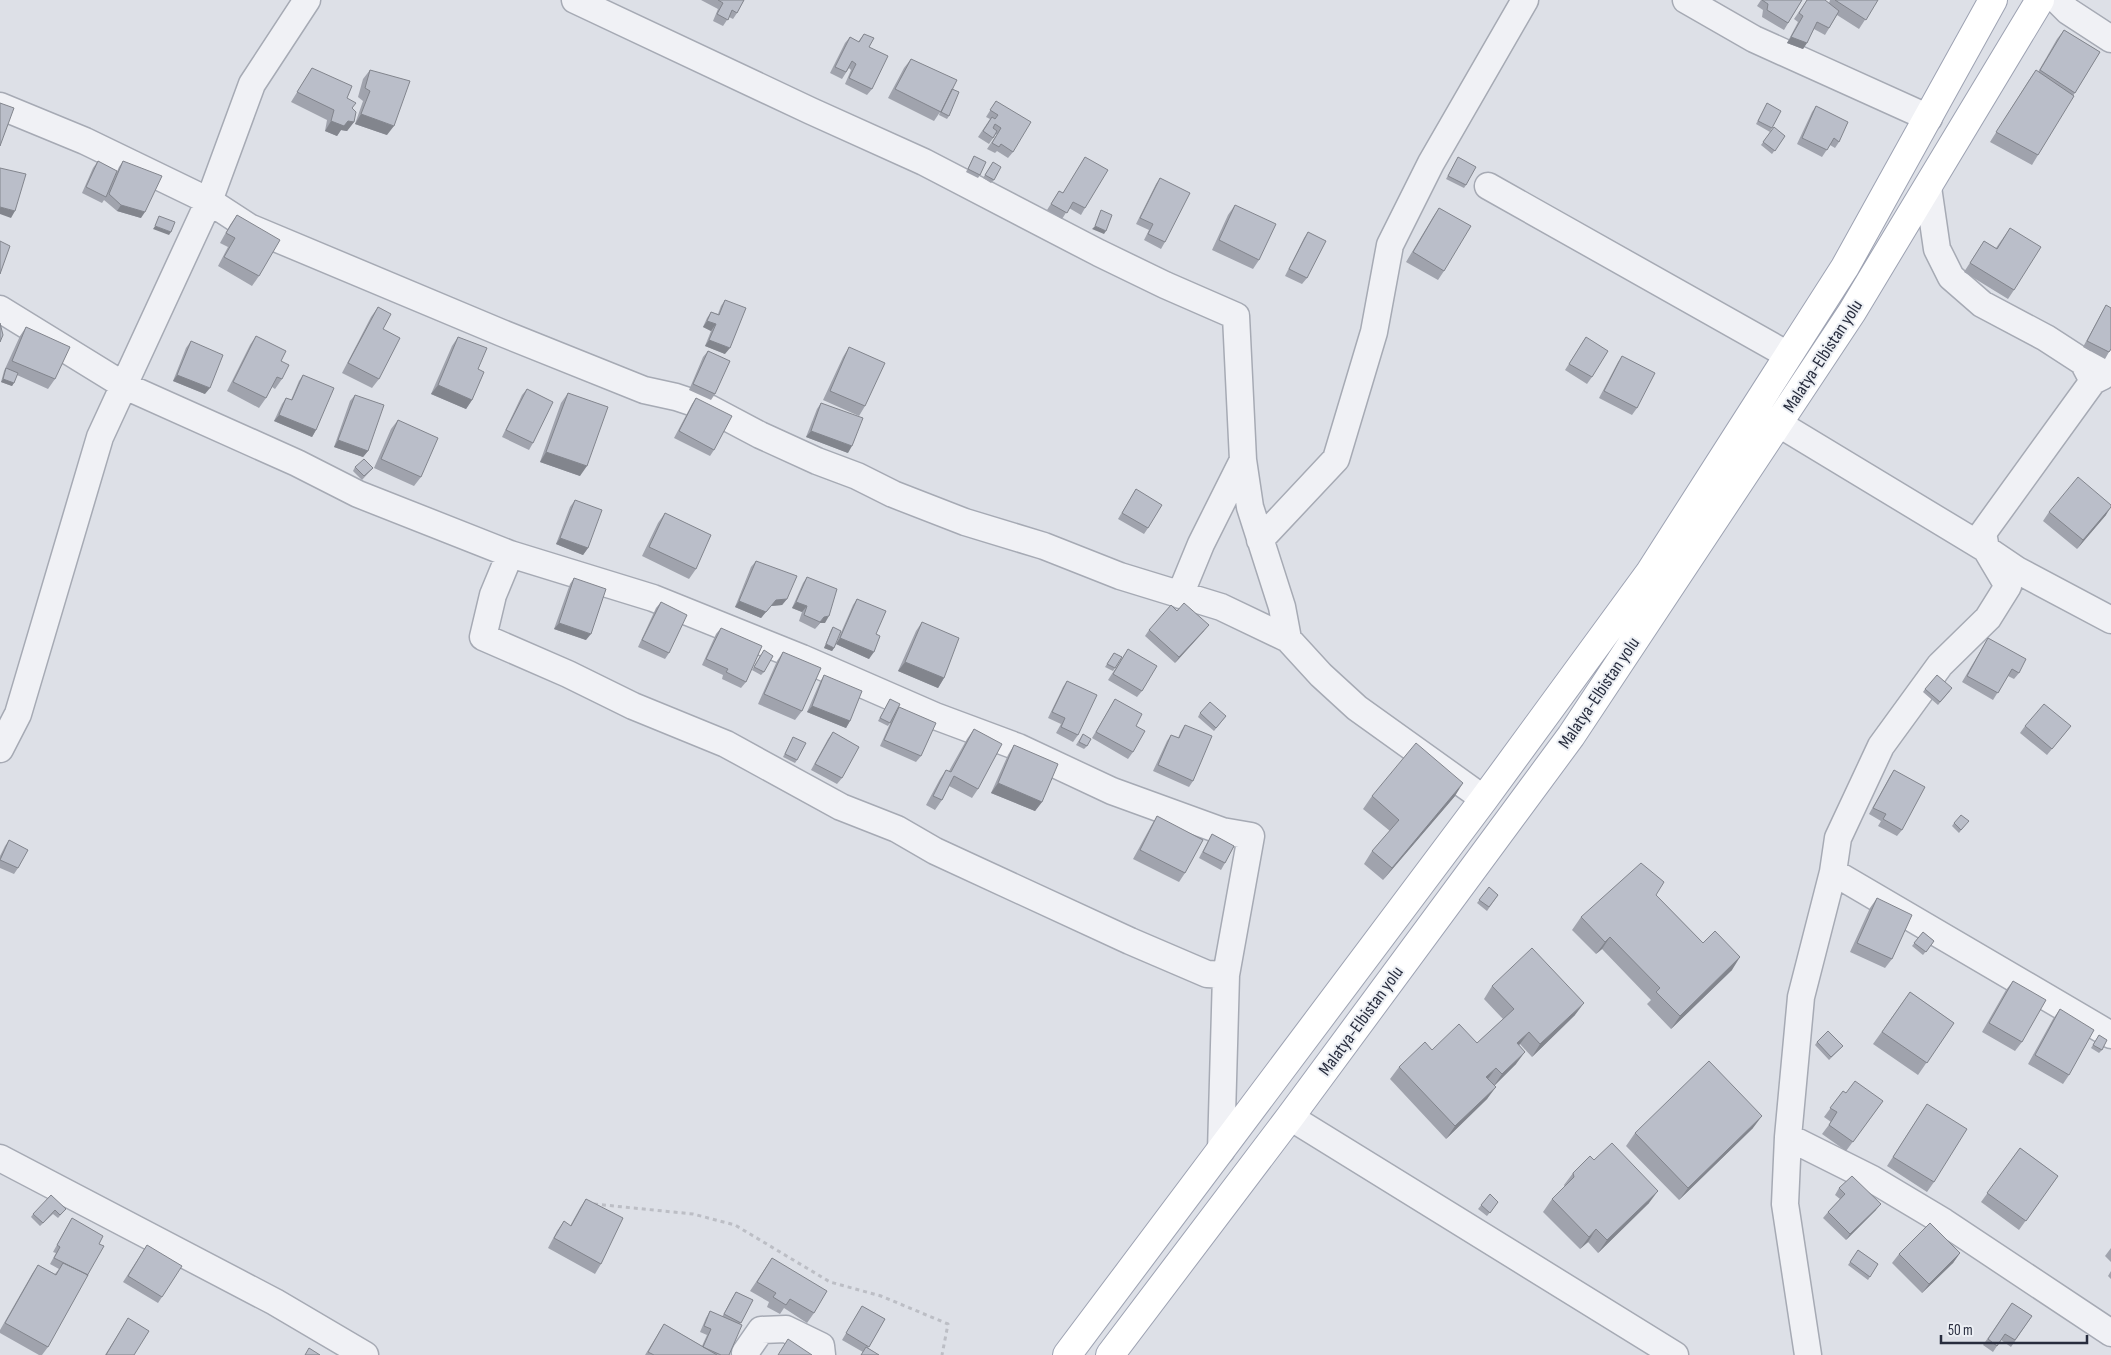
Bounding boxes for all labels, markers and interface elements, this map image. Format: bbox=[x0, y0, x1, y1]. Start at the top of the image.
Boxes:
street label: Malatya-Elbistan yolu bbox=[1779, 296, 1867, 416]
street label: Malatya-Elbistan yolu bbox=[1554, 633, 1644, 753]
street label: Malatya-Elbistan yolu bbox=[1314, 962, 1408, 1080]
scale bar bbox=[1941, 1312, 2087, 1344]
text: 50 m bbox=[1948, 1321, 1973, 1340]

